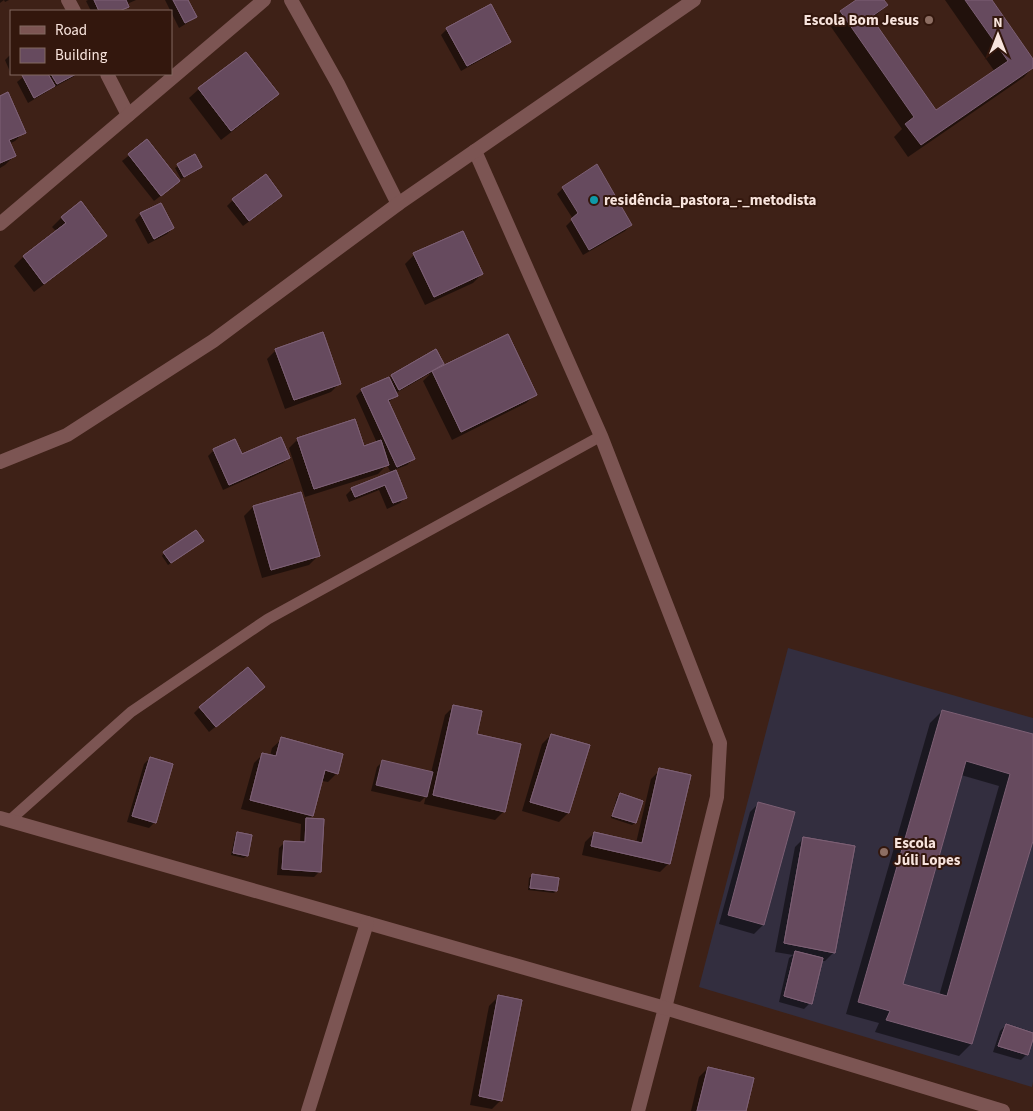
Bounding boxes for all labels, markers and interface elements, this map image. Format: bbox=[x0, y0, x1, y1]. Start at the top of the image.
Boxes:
legend bbox=[10, 10, 172, 75]
place label: Escola Bom Jesus bbox=[804, 10, 919, 31]
north arrow bbox=[973, 10, 1023, 60]
text: N bbox=[993, 13, 1003, 33]
marker: Escola Bom Jesus bbox=[923, 14, 935, 26]
text: Road bbox=[55, 20, 87, 41]
text: Building bbox=[55, 45, 108, 66]
place label: residência_pastora_-_metodista bbox=[604, 190, 817, 211]
marker: residência_pastora_-_metodista bbox=[588, 194, 600, 206]
place label: Escola Júli Lopes bbox=[894, 833, 961, 871]
marker: Escola Júli Lopes bbox=[878, 846, 890, 858]

